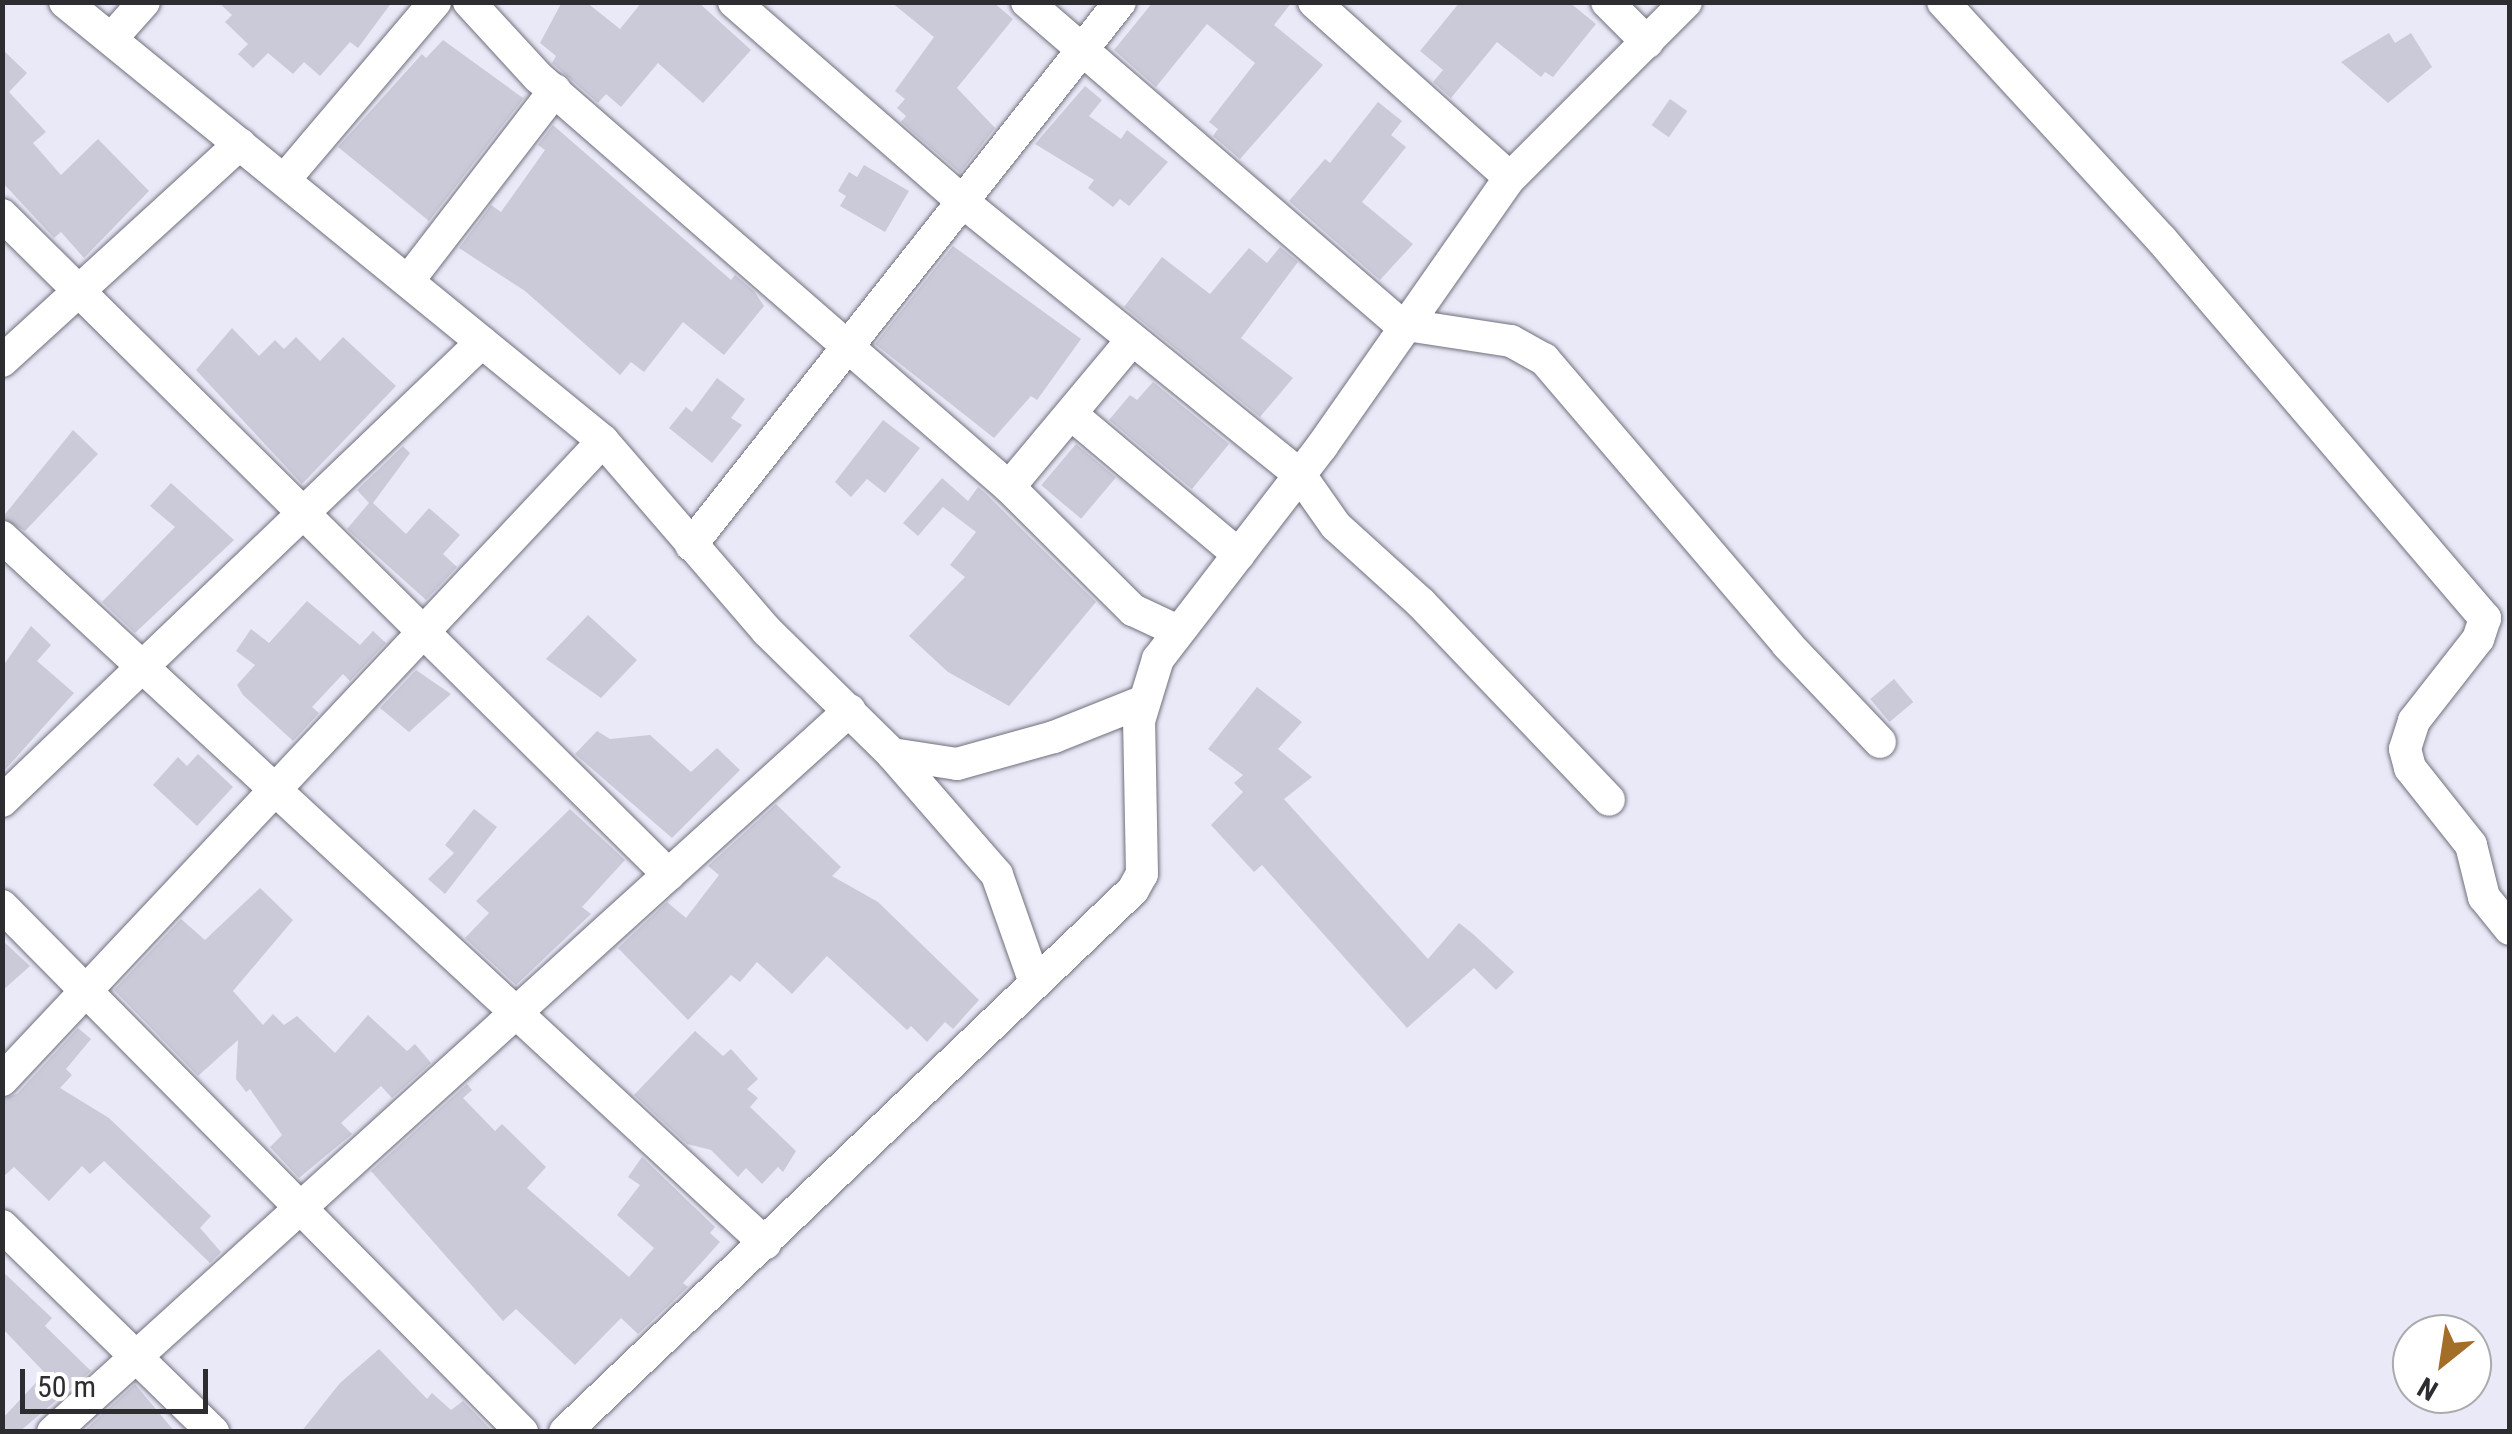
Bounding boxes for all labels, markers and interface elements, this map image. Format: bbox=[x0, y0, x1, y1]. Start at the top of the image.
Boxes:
north arrow bbox=[2392, 1314, 2492, 1414]
scale bar bbox=[25, 1349, 212, 1411]
text: 50 m bbox=[37, 1369, 96, 1404]
text: N bbox=[2412, 1370, 2443, 1407]

